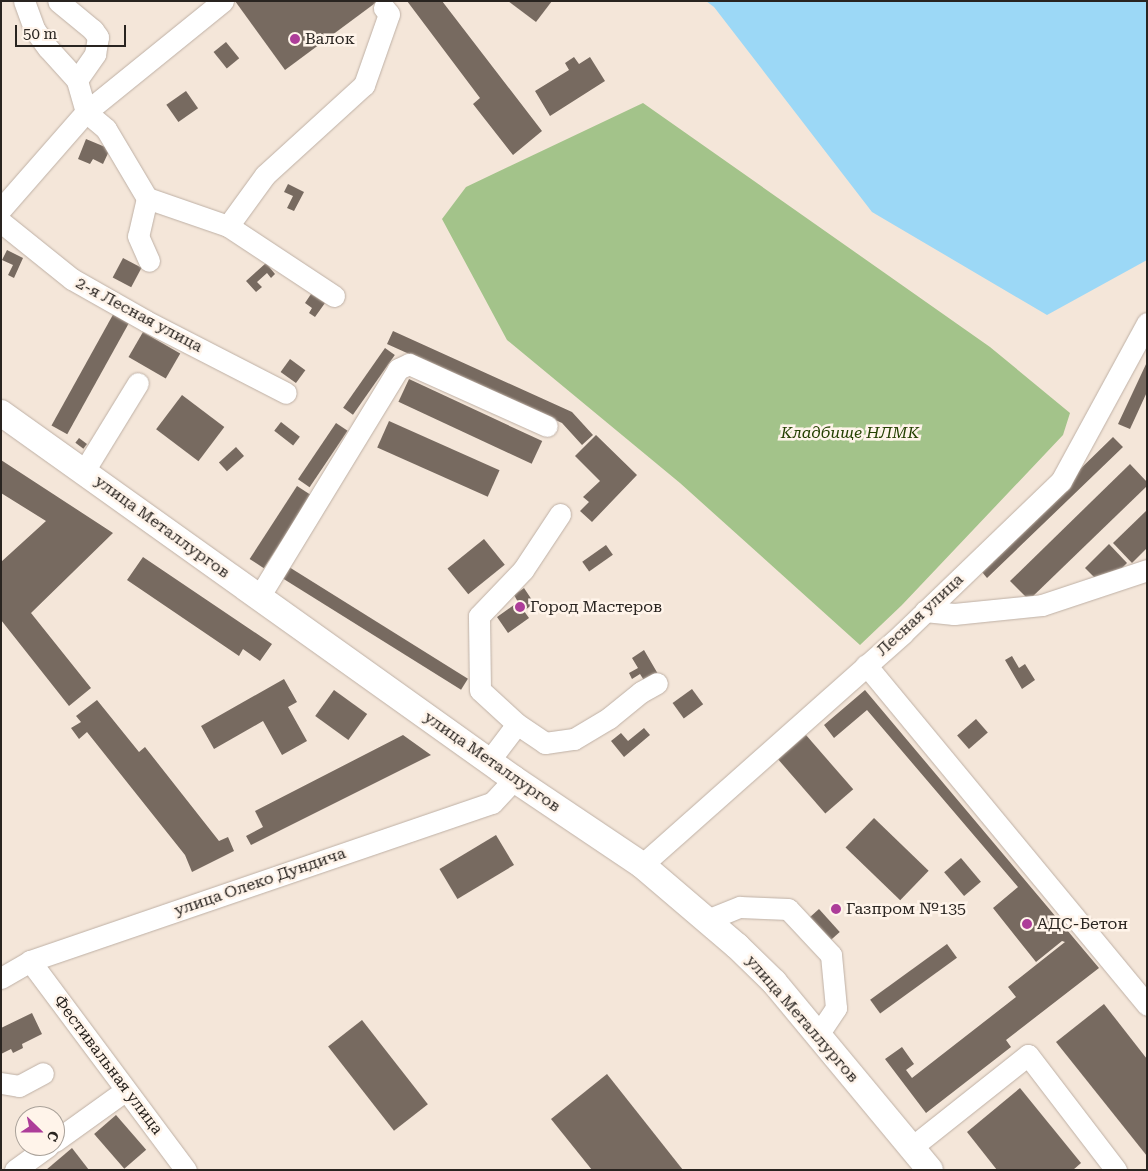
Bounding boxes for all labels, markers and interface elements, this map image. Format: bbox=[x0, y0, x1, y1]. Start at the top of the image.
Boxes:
scale bar bbox=[18, 15, 129, 47]
text: 50 m bbox=[23, 25, 57, 43]
place label: Валок bbox=[305, 29, 355, 49]
marker: Валок bbox=[289, 33, 301, 45]
street label: 2-я Лесная улица bbox=[72, 274, 206, 356]
park label: Кладбище НЛМК bbox=[781, 423, 919, 443]
street label: улица Металлургов bbox=[91, 472, 233, 582]
street label: Лесная улица bbox=[873, 570, 967, 660]
place label: Город Мастеров bbox=[530, 597, 662, 617]
marker: Город Мастеров bbox=[514, 601, 526, 613]
street label: улица Металлургов bbox=[420, 708, 564, 816]
street label: улица Олеко Дундича bbox=[172, 844, 348, 920]
place label: Газпром №135 bbox=[846, 899, 966, 919]
marker: Газпром №135 bbox=[830, 903, 842, 915]
place label: АДС-Бетон bbox=[1037, 914, 1128, 934]
marker: АДС-Бетон bbox=[1021, 918, 1033, 930]
street label: улица Металлургов bbox=[742, 952, 862, 1086]
street label: Фестивальная улица bbox=[49, 992, 167, 1138]
north arrow bbox=[15, 1106, 65, 1156]
text: С bbox=[44, 1129, 62, 1144]

